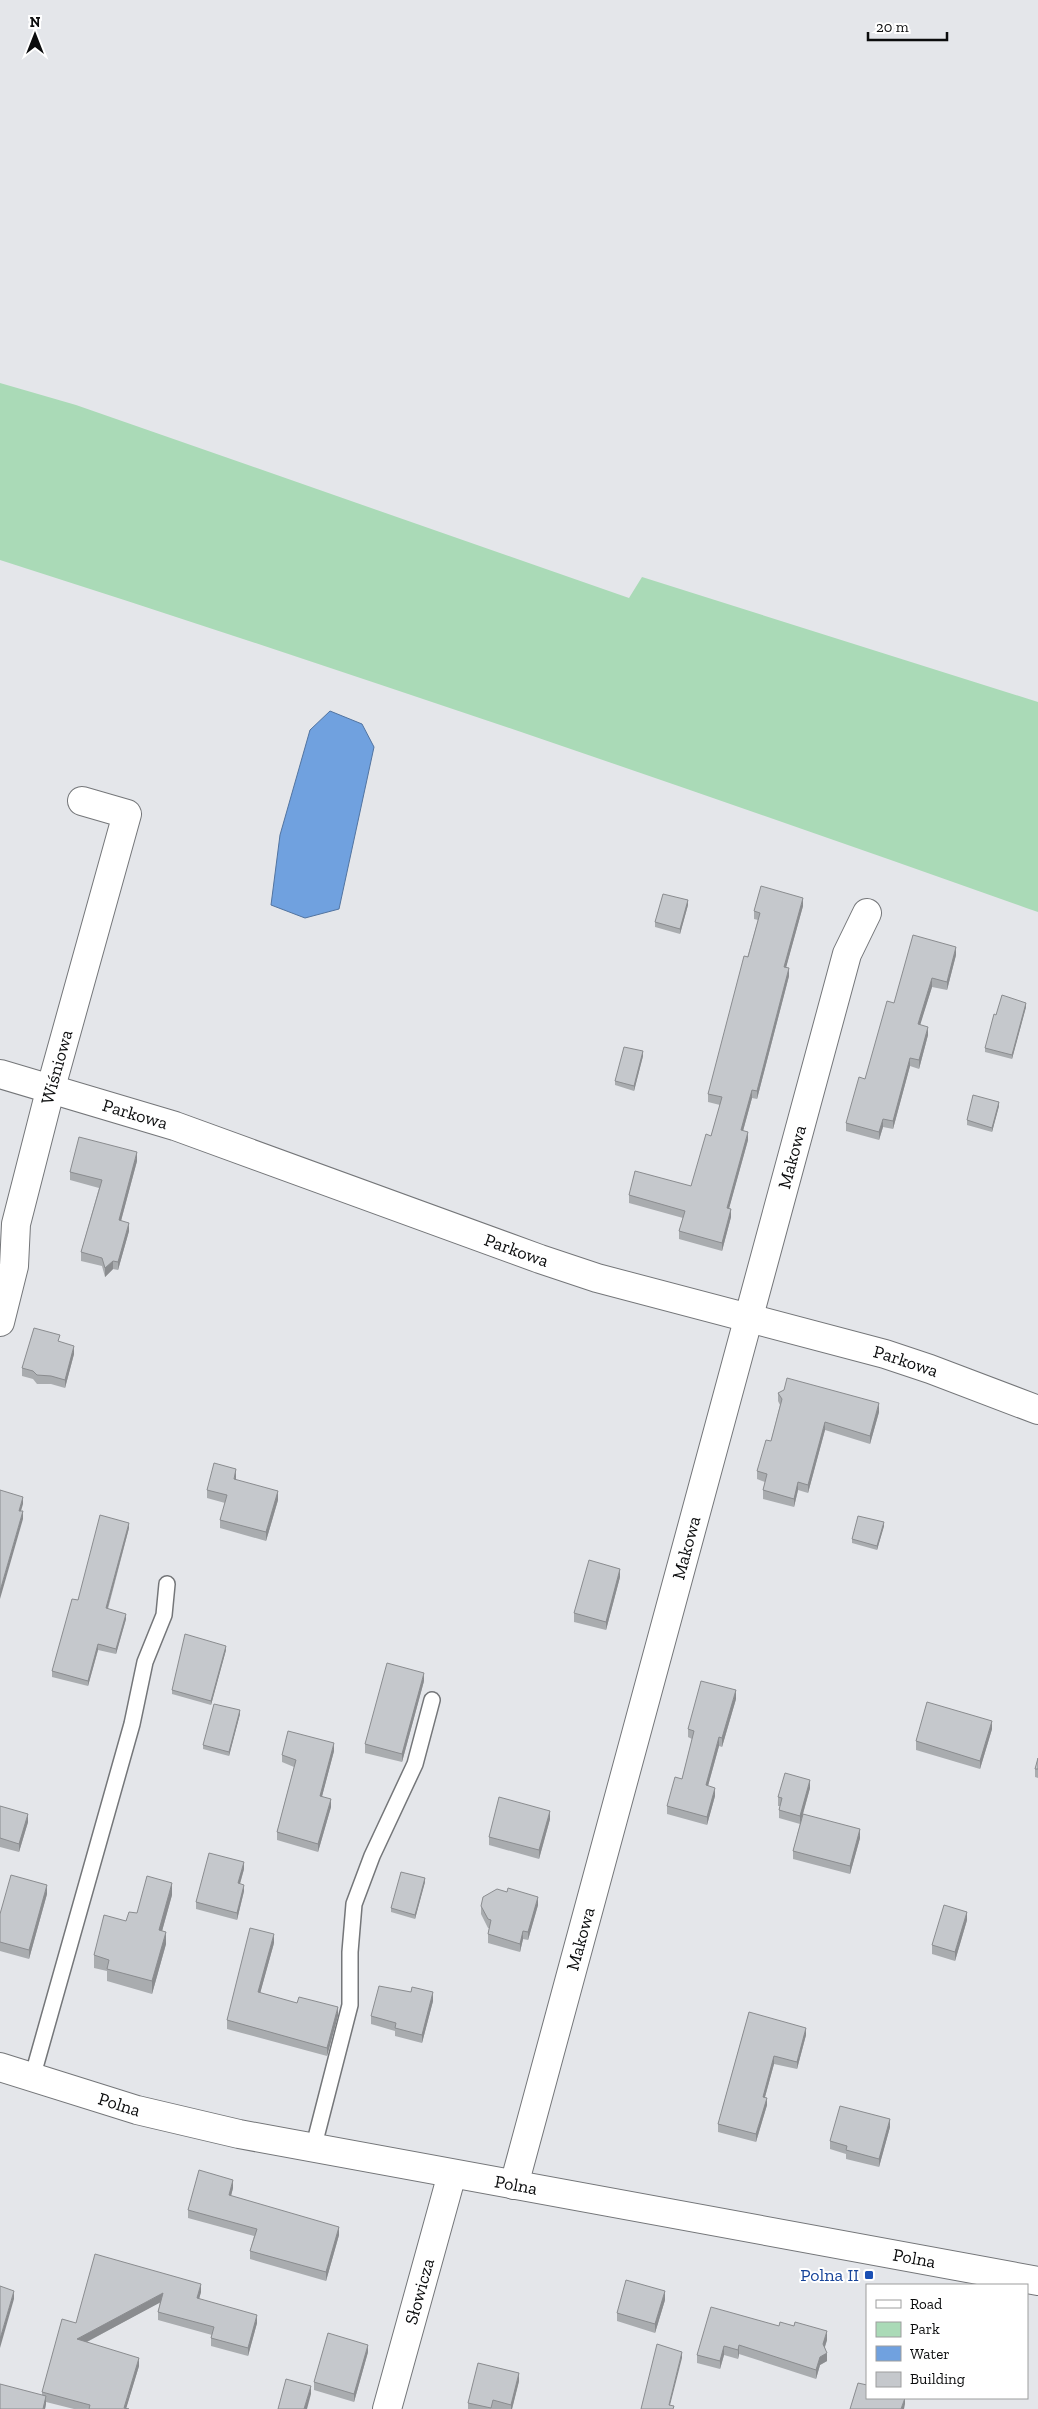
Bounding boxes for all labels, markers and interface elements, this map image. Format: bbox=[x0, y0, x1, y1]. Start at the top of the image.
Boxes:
north arrow bbox=[10, 10, 60, 60]
scale bar bbox=[868, 10, 947, 42]
text: N bbox=[30, 14, 41, 31]
text: 20 m bbox=[876, 18, 909, 36]
street label: Wiśniowa bbox=[36, 1027, 78, 1107]
street label: Parkowa bbox=[100, 1094, 171, 1134]
street label: Makowa bbox=[773, 1122, 811, 1191]
street label: Parkowa bbox=[481, 1229, 552, 1272]
street label: Parkowa bbox=[871, 1340, 942, 1382]
street label: Makowa bbox=[667, 1513, 706, 1582]
street label: Makowa bbox=[561, 1904, 600, 1973]
street label: Polna bbox=[95, 2087, 143, 2121]
street label: Polna bbox=[493, 2170, 539, 2200]
street label: Polna bbox=[891, 2244, 938, 2273]
street label: Słowicza bbox=[400, 2256, 439, 2327]
place label: Polna II bbox=[800, 2264, 859, 2286]
marker: Polna II bbox=[863, 2269, 875, 2281]
legend bbox=[866, 2284, 1028, 2399]
text: Road bbox=[910, 2295, 943, 2313]
text: Park bbox=[910, 2320, 940, 2338]
text: Water bbox=[910, 2345, 950, 2363]
text: Building bbox=[910, 2370, 965, 2388]

